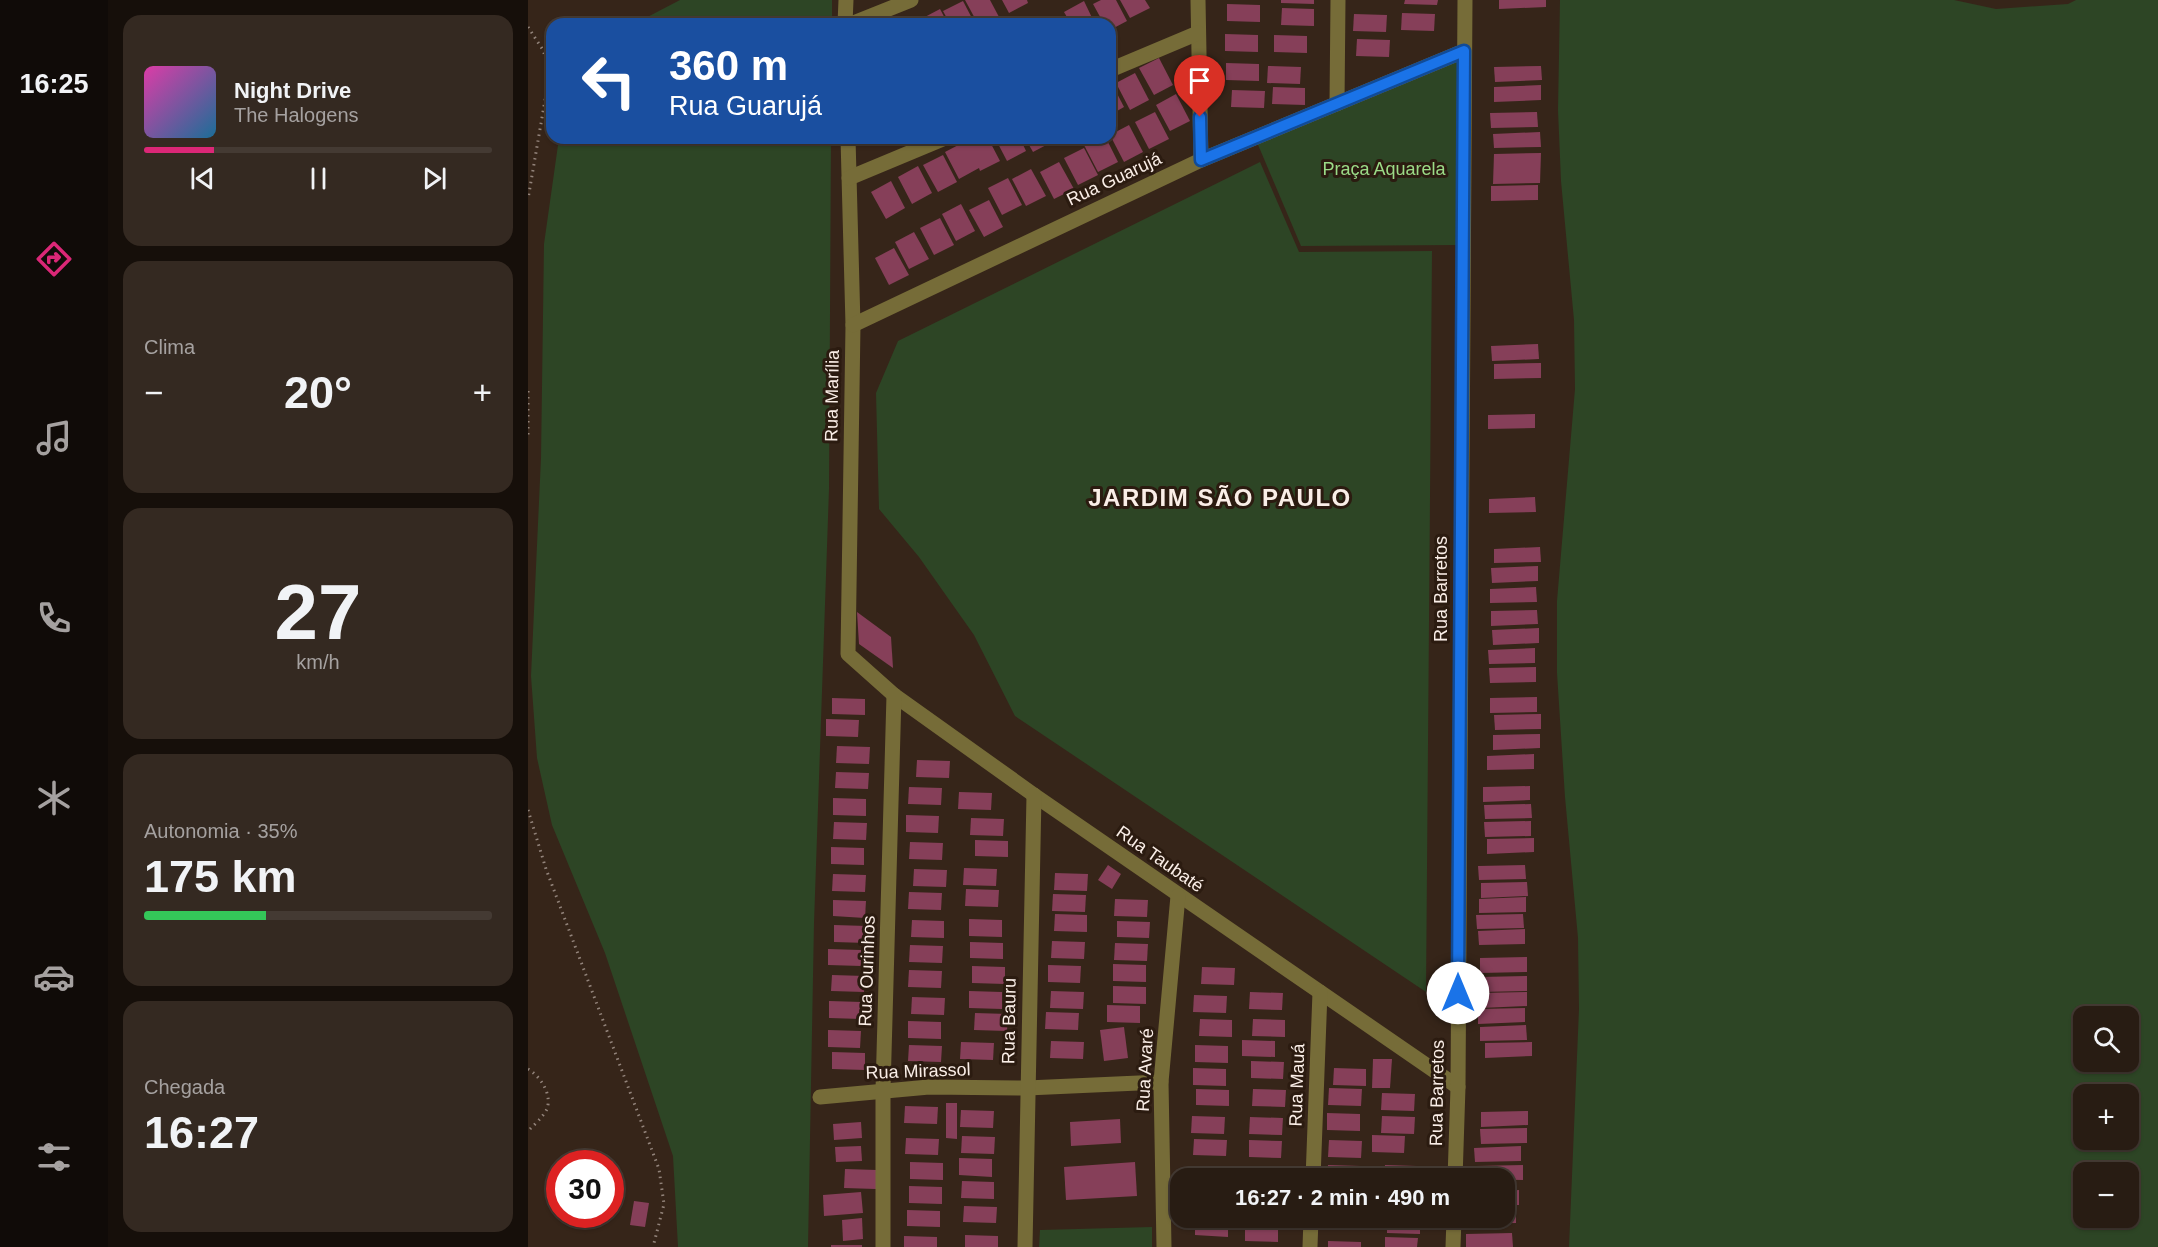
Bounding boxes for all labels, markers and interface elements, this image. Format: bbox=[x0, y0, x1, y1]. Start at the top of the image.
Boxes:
icon: left bbox=[570, 42, 648, 120]
text: 360 m bbox=[669, 42, 788, 89]
pin bbox=[1174, 55, 1225, 117]
icon: arrive bbox=[1183, 64, 1216, 97]
text: 16:25 bbox=[19, 69, 89, 99]
text: Night Drive bbox=[234, 78, 351, 103]
text: Rua Guarujá bbox=[669, 91, 822, 121]
text: The Halogens bbox=[234, 104, 359, 126]
street label: Rua Guarujá bbox=[1064, 148, 1165, 210]
park label: Praça Aquarela bbox=[1322, 159, 1447, 179]
icon: previous bbox=[186, 162, 219, 195]
icon: pause bbox=[302, 162, 335, 195]
icon: next bbox=[418, 162, 451, 195]
icon: directions bbox=[33, 238, 75, 280]
text: Clima bbox=[144, 336, 195, 358]
street label: Rua Marília bbox=[821, 349, 843, 442]
text: 20° bbox=[284, 367, 352, 418]
text: − bbox=[144, 374, 163, 411]
text: + bbox=[473, 374, 492, 411]
icon: music bbox=[33, 417, 75, 459]
district label: JARDIM SÃO PAULO bbox=[1088, 484, 1352, 511]
street label: Rua Barretos bbox=[1431, 536, 1451, 642]
text: 27 bbox=[275, 568, 361, 656]
icon: phone bbox=[33, 597, 75, 639]
text: km/h bbox=[296, 651, 340, 673]
icon: climate bbox=[33, 777, 75, 819]
text: Autonomia · 35% bbox=[144, 820, 297, 842]
street label: Rua Taubaté bbox=[1113, 822, 1207, 896]
text: 175 km bbox=[144, 851, 297, 902]
street label: Rua Ourinhos bbox=[855, 915, 879, 1027]
icon: car bbox=[33, 956, 75, 998]
position arrow bbox=[1426, 961, 1490, 1025]
street label: Rua Bauru bbox=[998, 978, 1020, 1064]
map controls bbox=[2073, 1006, 2139, 1228]
button: search bbox=[2073, 1006, 2139, 1072]
street label: Rua Avaré bbox=[1133, 1028, 1157, 1112]
street label: Rua Barretos bbox=[1426, 1040, 1448, 1146]
street label: Rua Mauá bbox=[1286, 1042, 1308, 1127]
street label: Rua Mirassol bbox=[865, 1059, 971, 1083]
text: Chegada bbox=[144, 1076, 225, 1098]
button: + bbox=[2073, 1084, 2139, 1150]
text: 16:27 bbox=[144, 1107, 259, 1158]
icon: filters bbox=[33, 1136, 75, 1178]
speed limit sign: 30 bbox=[546, 1150, 624, 1228]
button: − bbox=[2073, 1162, 2139, 1228]
text: 16:27 · 2 min · 490 m bbox=[1235, 1185, 1450, 1210]

